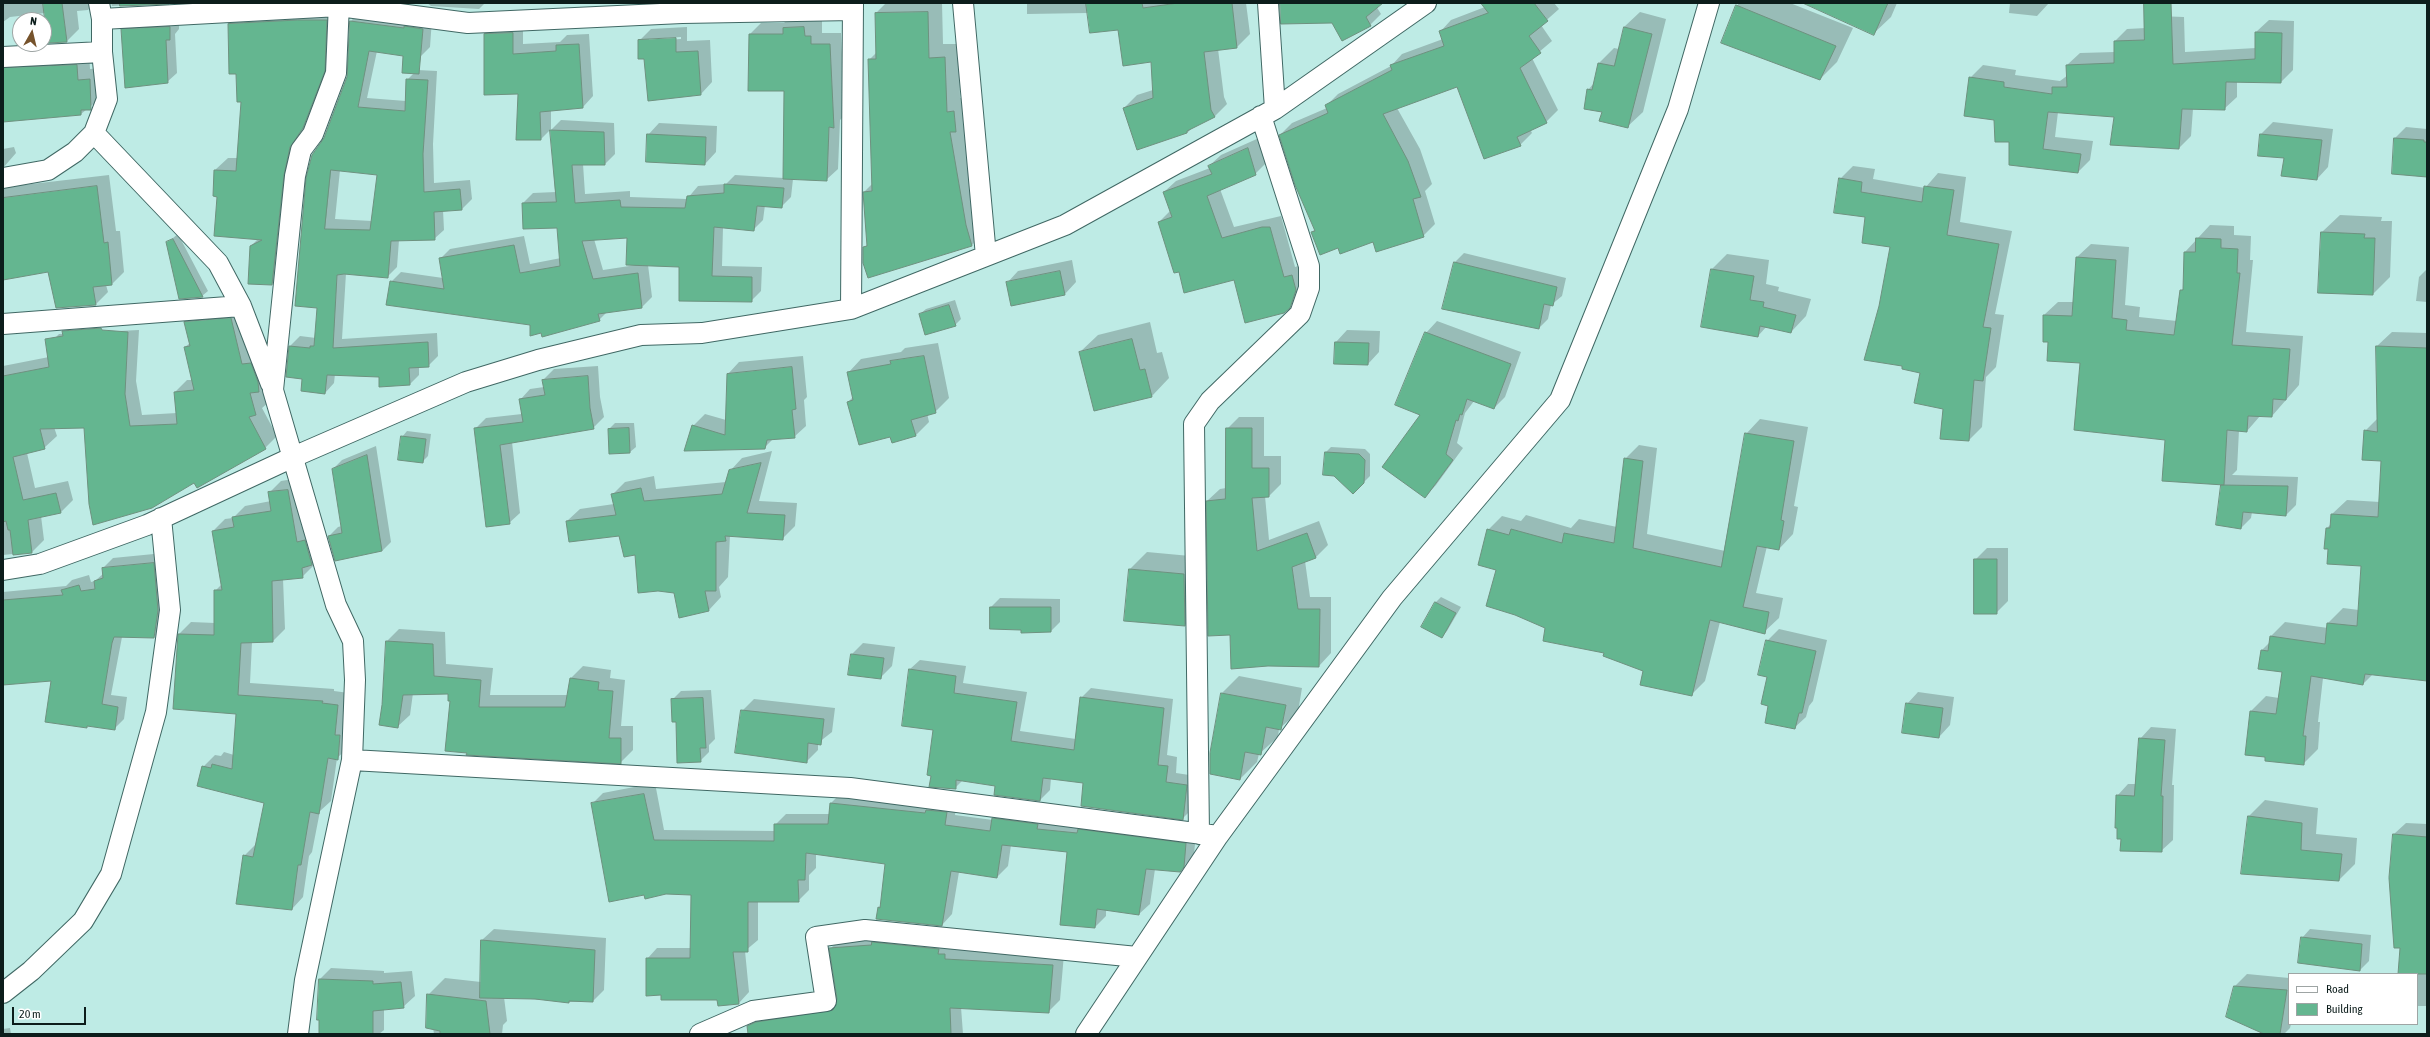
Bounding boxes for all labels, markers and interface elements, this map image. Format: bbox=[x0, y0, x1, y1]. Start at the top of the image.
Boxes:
north arrow bbox=[12, 12, 52, 52]
text: N bbox=[29, 15, 38, 28]
legend bbox=[2288, 973, 2418, 1025]
text: Road bbox=[2326, 982, 2349, 996]
scale bar bbox=[14, 999, 88, 1025]
text: Building bbox=[2326, 1002, 2363, 1016]
text: 20 m bbox=[19, 1007, 41, 1021]

